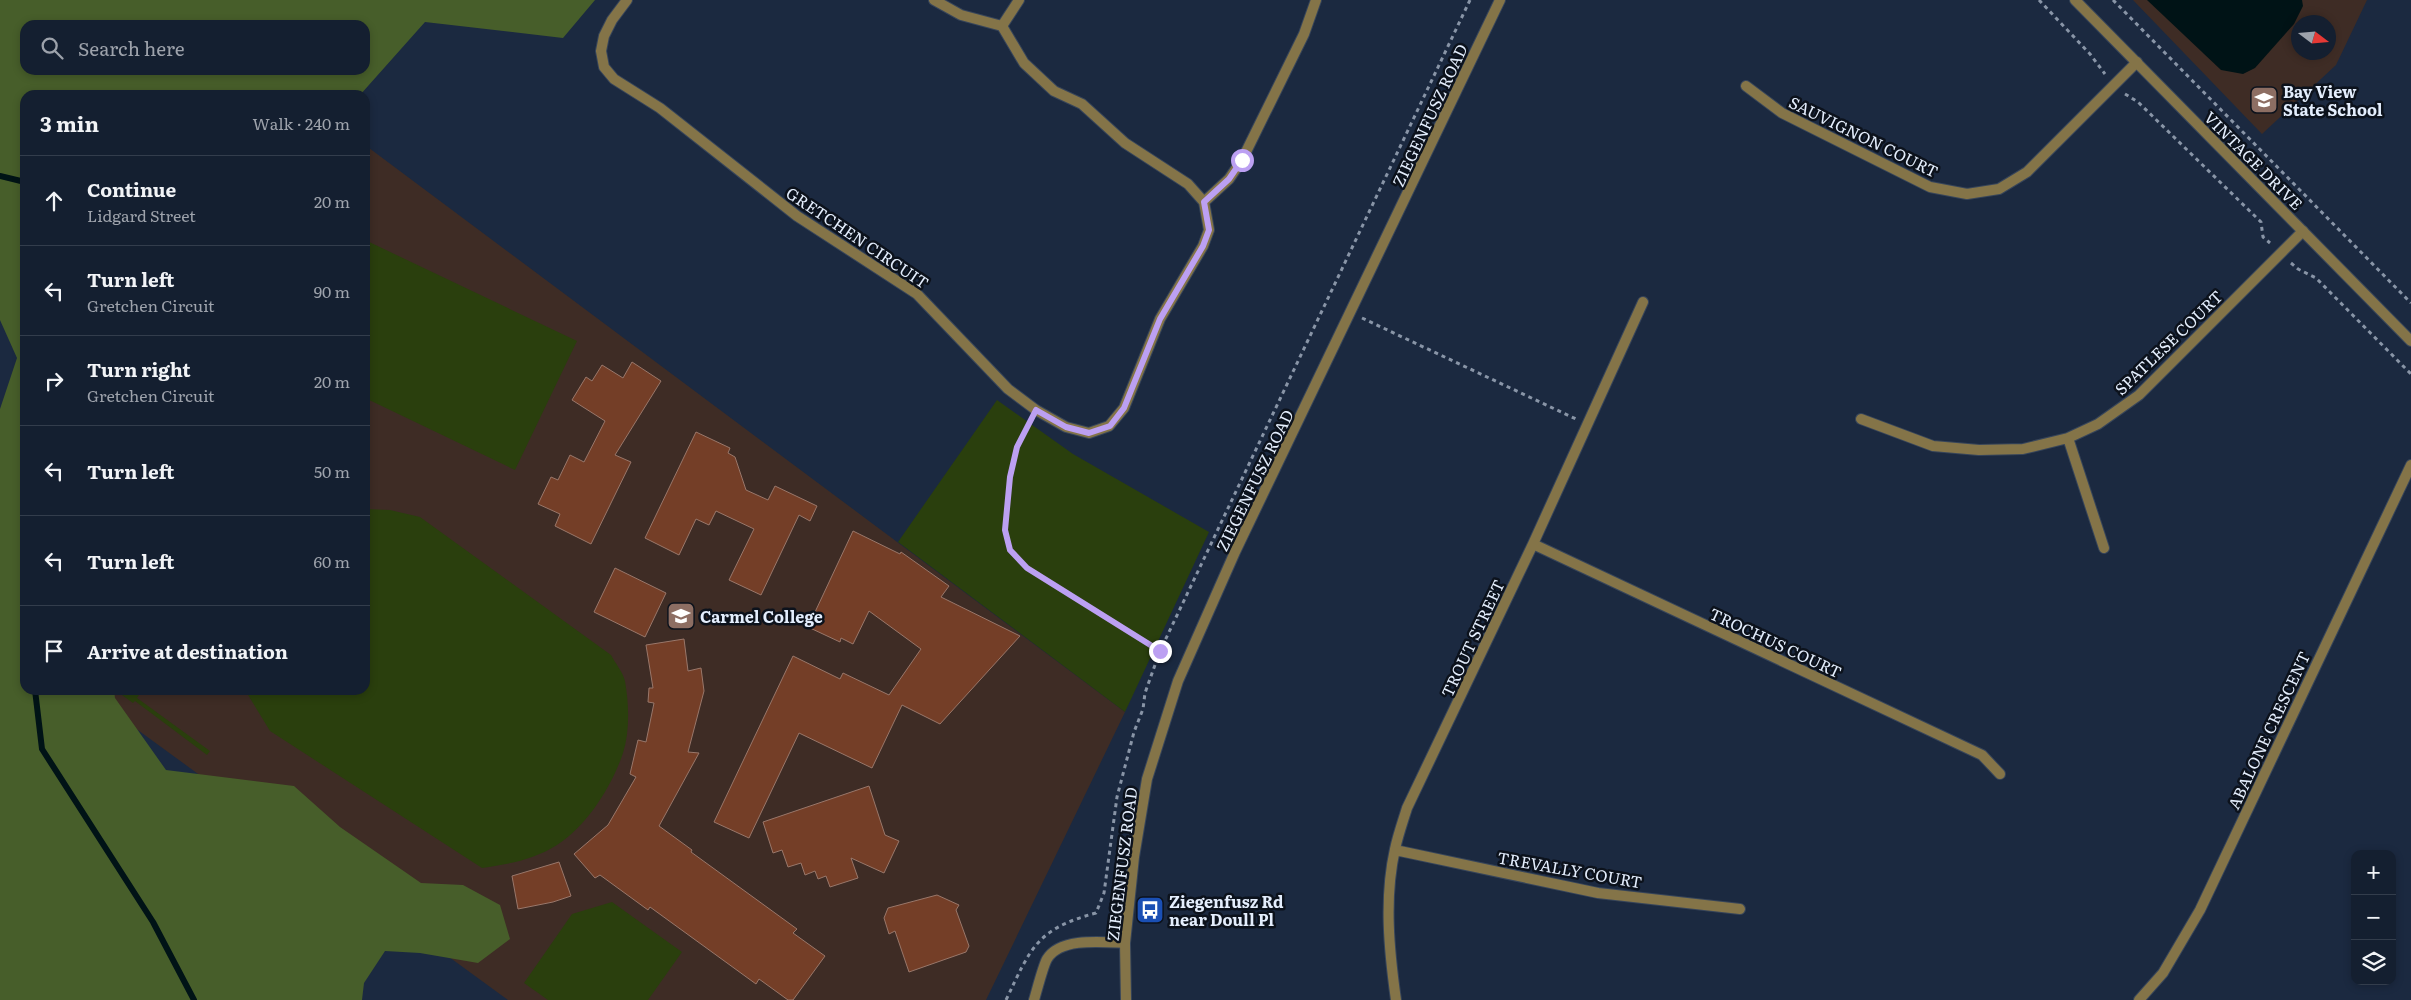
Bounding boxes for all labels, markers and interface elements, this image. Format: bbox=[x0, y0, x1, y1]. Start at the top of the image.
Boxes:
north arrow bbox=[2291, 15, 2336, 60]
search box bbox=[20, 20, 370, 75]
icon: search bbox=[38, 34, 66, 62]
text: Search here bbox=[78, 34, 185, 62]
street label: ZIEGENFUSZ ROAD bbox=[1385, 40, 1473, 190]
place label: Bay View State School bbox=[2283, 79, 2383, 121]
school or university icon: Bay View State School bbox=[2249, 85, 2279, 115]
street label: SAUVIGNON COURT bbox=[1785, 89, 1943, 183]
street label: VINTAGE DRIVE bbox=[2199, 105, 2309, 215]
text: 3 min bbox=[40, 107, 99, 138]
text: Walk · 240 m bbox=[252, 111, 350, 135]
route start bbox=[1231, 149, 1254, 172]
text: Continue bbox=[87, 175, 176, 203]
street label: GRETCHEN CIRCUIT bbox=[782, 180, 934, 294]
icon: ahead bbox=[40, 187, 68, 215]
text: 20 m bbox=[314, 189, 350, 213]
text: Lidgard Street bbox=[87, 203, 196, 227]
text: Turn left bbox=[87, 265, 174, 293]
icon: left bbox=[40, 277, 68, 305]
text: 90 m bbox=[314, 279, 350, 303]
street label: SPATLESE COURT bbox=[2109, 284, 2227, 400]
text: Gretchen Circuit bbox=[87, 293, 215, 317]
text: Turn right bbox=[87, 355, 191, 383]
icon: right bbox=[40, 367, 68, 395]
text: 20 m bbox=[314, 369, 350, 393]
text: Gretchen Circuit bbox=[87, 383, 215, 407]
street label: ZIEGENFUSZ ROAD bbox=[1209, 405, 1299, 555]
icon: left bbox=[40, 457, 68, 485]
text: Turn left bbox=[87, 457, 174, 485]
text: 50 m bbox=[314, 459, 350, 483]
icon: left bbox=[40, 547, 68, 575]
text: Turn left bbox=[87, 547, 174, 575]
text: 60 m bbox=[313, 549, 350, 573]
street label: TROUT STREET bbox=[1434, 575, 1510, 701]
school or university icon: Carmel College bbox=[666, 601, 696, 631]
street label: TROCHUS COURT bbox=[1706, 601, 1846, 683]
place label: Carmel College bbox=[700, 604, 823, 628]
icon: arrive bbox=[40, 637, 68, 665]
text: Arrive at destination bbox=[87, 637, 288, 665]
route end bbox=[1149, 640, 1172, 663]
street label: ABALONE CRESCENT bbox=[2221, 647, 2315, 813]
street label: ZIEGENFUSZ ROAD bbox=[1100, 786, 1142, 942]
street label: TREVALLY COURT bbox=[1496, 844, 1644, 894]
map controls bbox=[2351, 850, 2396, 985]
button: + bbox=[2351, 850, 2396, 895]
place label: Ziegenfusz Rd near Doull Pl bbox=[1169, 889, 1284, 931]
bus stop icon: Ziegenfusz Rd near Doull Pl bbox=[1135, 895, 1165, 925]
button: − bbox=[2351, 895, 2396, 940]
button: layers bbox=[2351, 940, 2396, 985]

